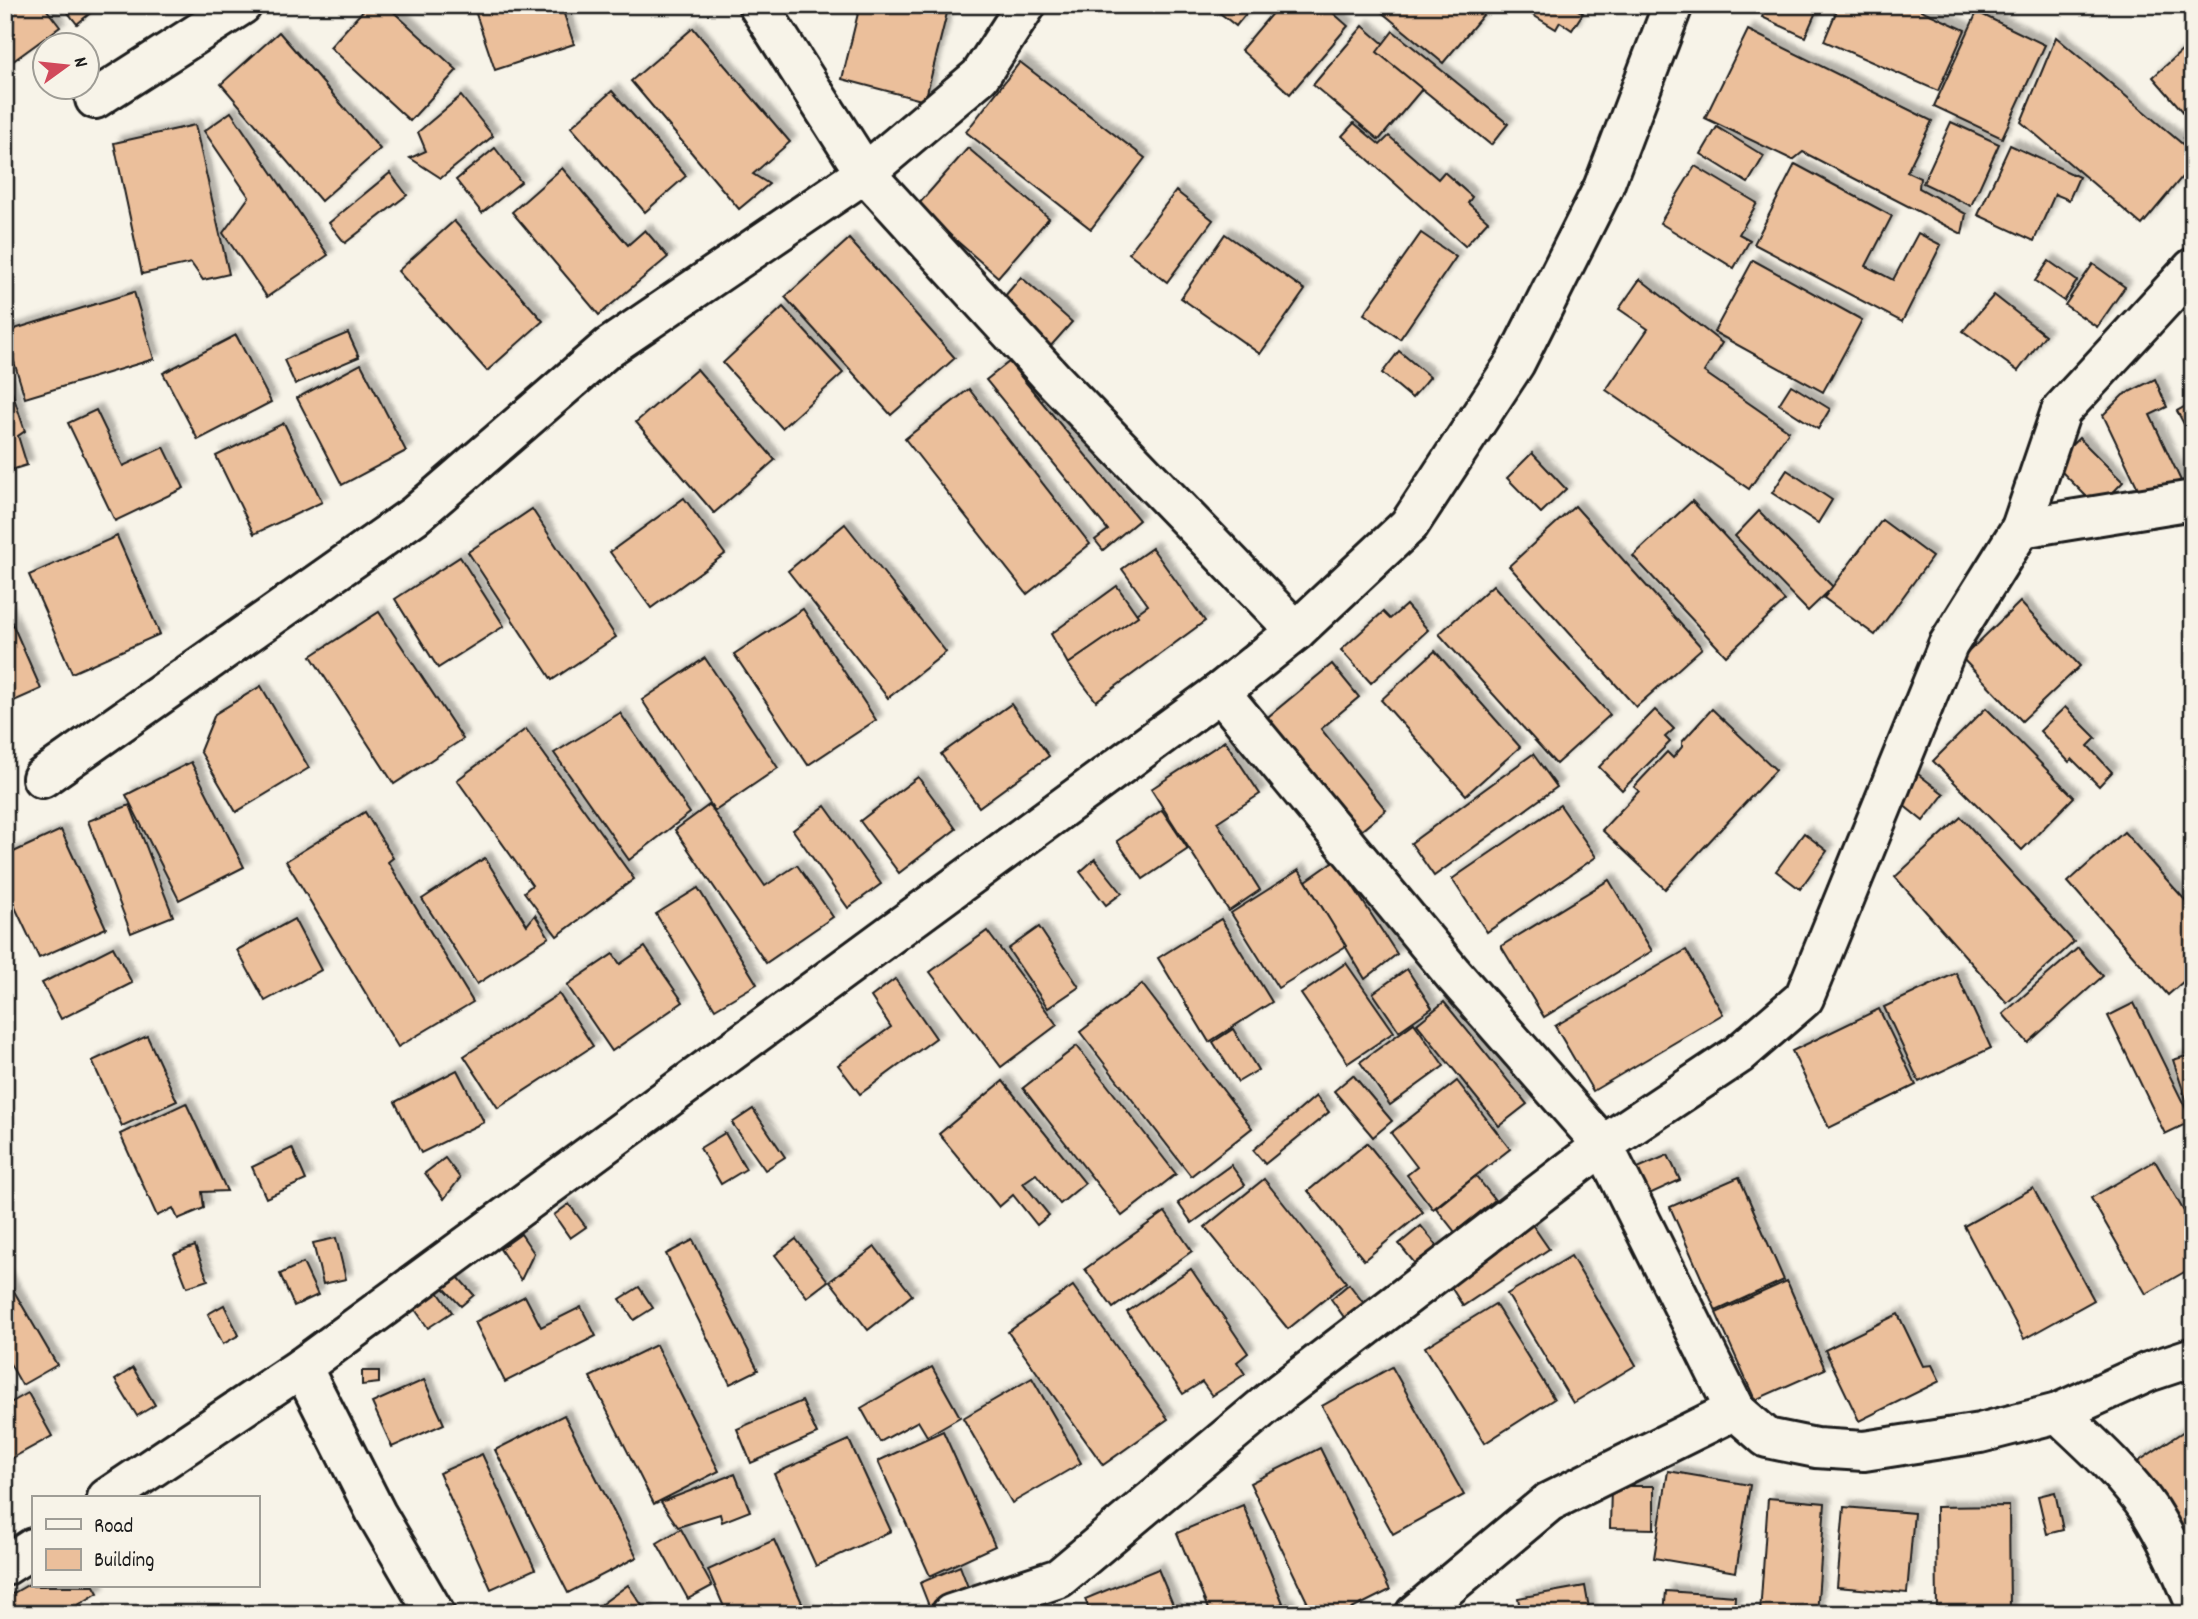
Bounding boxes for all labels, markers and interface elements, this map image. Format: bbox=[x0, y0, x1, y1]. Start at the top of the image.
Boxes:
north arrow bbox=[32, 32, 102, 102]
text: N bbox=[65, 54, 93, 71]
legend bbox=[32, 1496, 259, 1588]
text: Road bbox=[94, 1513, 133, 1543]
text: Building bbox=[94, 1547, 154, 1577]

